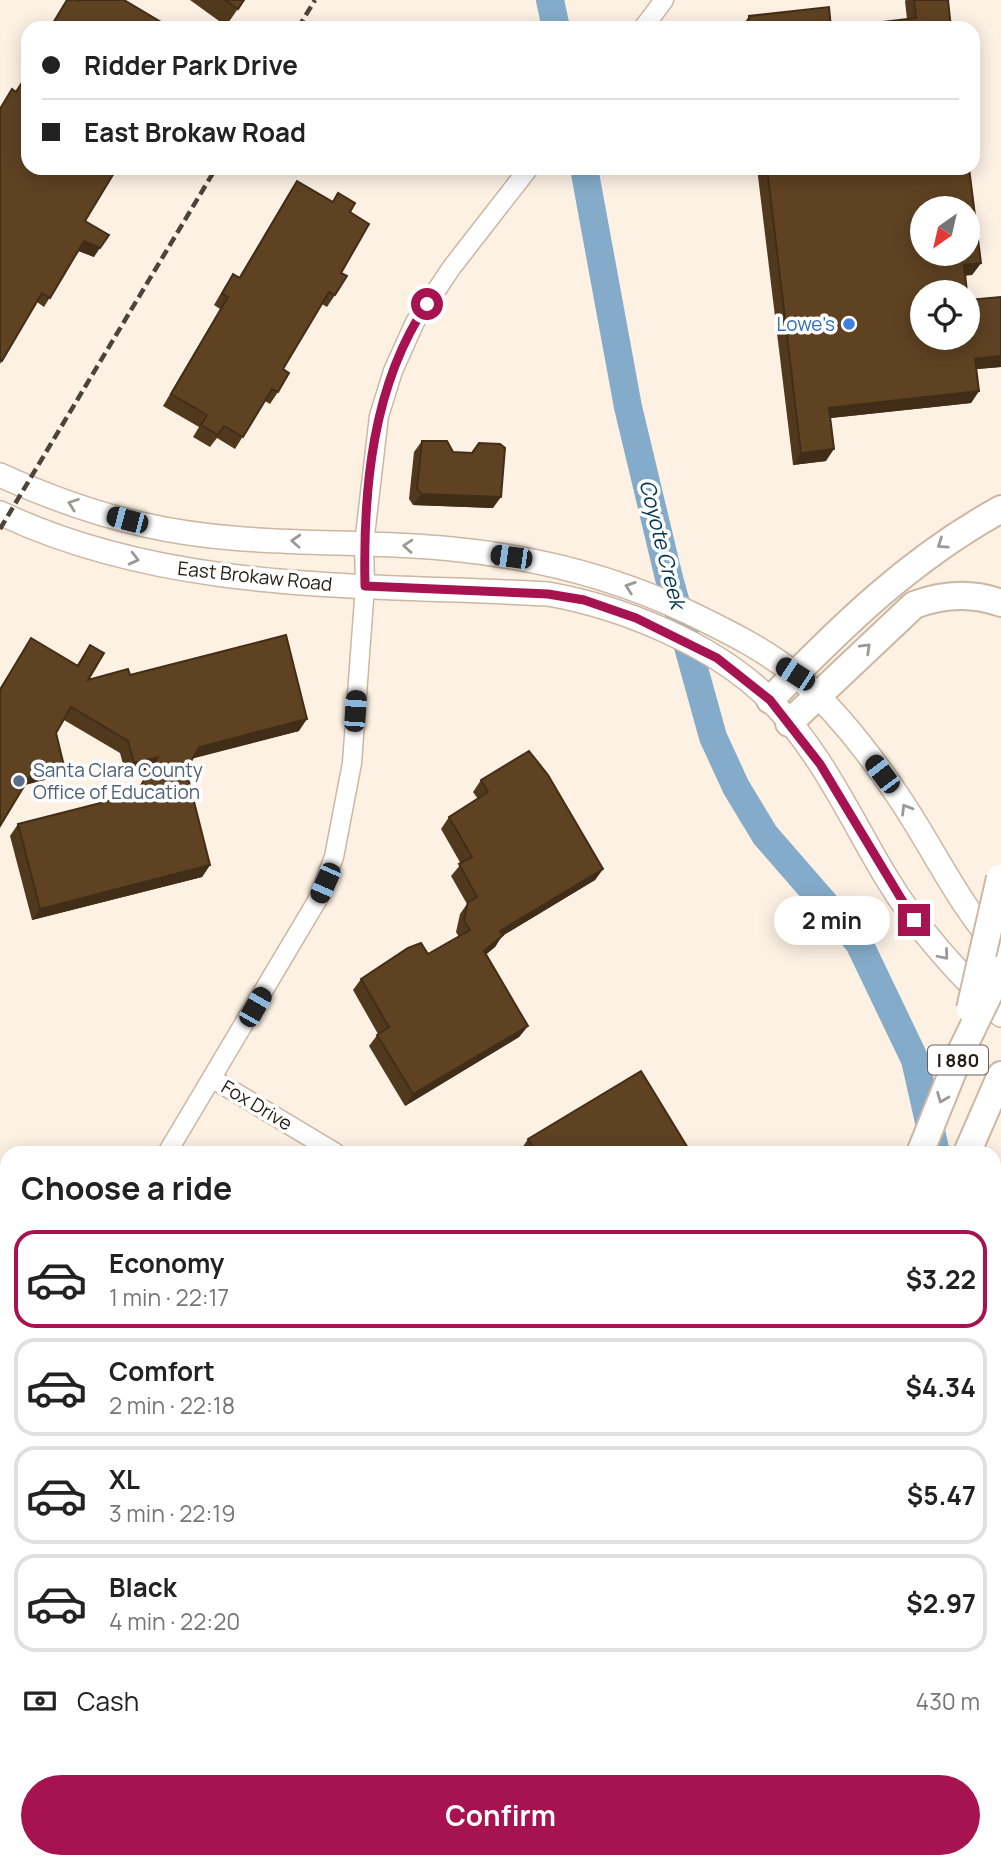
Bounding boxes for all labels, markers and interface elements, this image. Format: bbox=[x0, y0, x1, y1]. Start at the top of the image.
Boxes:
text: Ridder Park Drive bbox=[84, 47, 298, 83]
text: East Brokaw Road bbox=[84, 114, 306, 150]
north arrow bbox=[910, 196, 980, 266]
map controls bbox=[910, 196, 980, 350]
button: locate bbox=[910, 280, 980, 350]
route start bbox=[411, 288, 443, 320]
place label: Lowe's bbox=[777, 311, 835, 337]
marker: Lowe's bbox=[841, 316, 857, 332]
water label: Coyote Creek bbox=[633, 477, 693, 614]
one-way arrow bbox=[67, 498, 79, 512]
car bbox=[104, 504, 151, 536]
one-way arrow bbox=[290, 534, 301, 549]
one-way arrow bbox=[937, 536, 950, 549]
one-way arrow bbox=[403, 539, 414, 554]
car bbox=[489, 544, 534, 570]
one-way arrow bbox=[128, 551, 140, 565]
street label: East Brokaw Road bbox=[176, 555, 334, 597]
one-way arrow bbox=[625, 581, 637, 595]
one-way arrow bbox=[858, 644, 871, 657]
car bbox=[772, 654, 819, 694]
car bbox=[344, 689, 367, 733]
car bbox=[861, 751, 904, 797]
place label: Santa Clara County Office of Education bbox=[33, 757, 203, 805]
marker: Santa Clara County Office of Education bbox=[11, 773, 27, 789]
one-way arrow bbox=[901, 803, 914, 816]
car bbox=[307, 860, 344, 906]
callout: 2 min bbox=[774, 895, 890, 944]
text: 2 min bbox=[802, 904, 862, 936]
route end bbox=[898, 904, 930, 936]
one-way arrow bbox=[936, 947, 948, 960]
car bbox=[236, 984, 275, 1030]
road number: I 880 bbox=[928, 1045, 988, 1074]
street label: Fox Drive bbox=[217, 1074, 297, 1136]
one-way arrow bbox=[937, 1091, 951, 1103]
text: Choose a ride bbox=[21, 1166, 232, 1210]
text: Economy bbox=[109, 1245, 224, 1281]
icon: car bbox=[25, 1248, 88, 1311]
text: $3.22 bbox=[906, 1261, 976, 1297]
text: 1 min · 22:17 bbox=[109, 1281, 229, 1313]
text: Comfort bbox=[109, 1353, 215, 1389]
icon: car bbox=[25, 1356, 88, 1419]
text: $4.34 bbox=[906, 1369, 976, 1405]
text: 2 min · 22:18 bbox=[109, 1389, 235, 1421]
text: XL bbox=[109, 1461, 140, 1497]
icon: car bbox=[25, 1464, 88, 1527]
text: $5.47 bbox=[907, 1477, 976, 1513]
text: 3 min · 22:19 bbox=[109, 1497, 236, 1529]
text: Black bbox=[109, 1569, 177, 1605]
icon: car bbox=[25, 1572, 88, 1635]
text: $2.97 bbox=[906, 1585, 976, 1621]
text: 4 min · 22:20 bbox=[109, 1605, 240, 1637]
icon: cash bbox=[21, 1682, 59, 1720]
text: Cash bbox=[77, 1683, 139, 1719]
text: 430 m bbox=[916, 1685, 980, 1717]
button: Confirm bbox=[21, 1775, 980, 1855]

